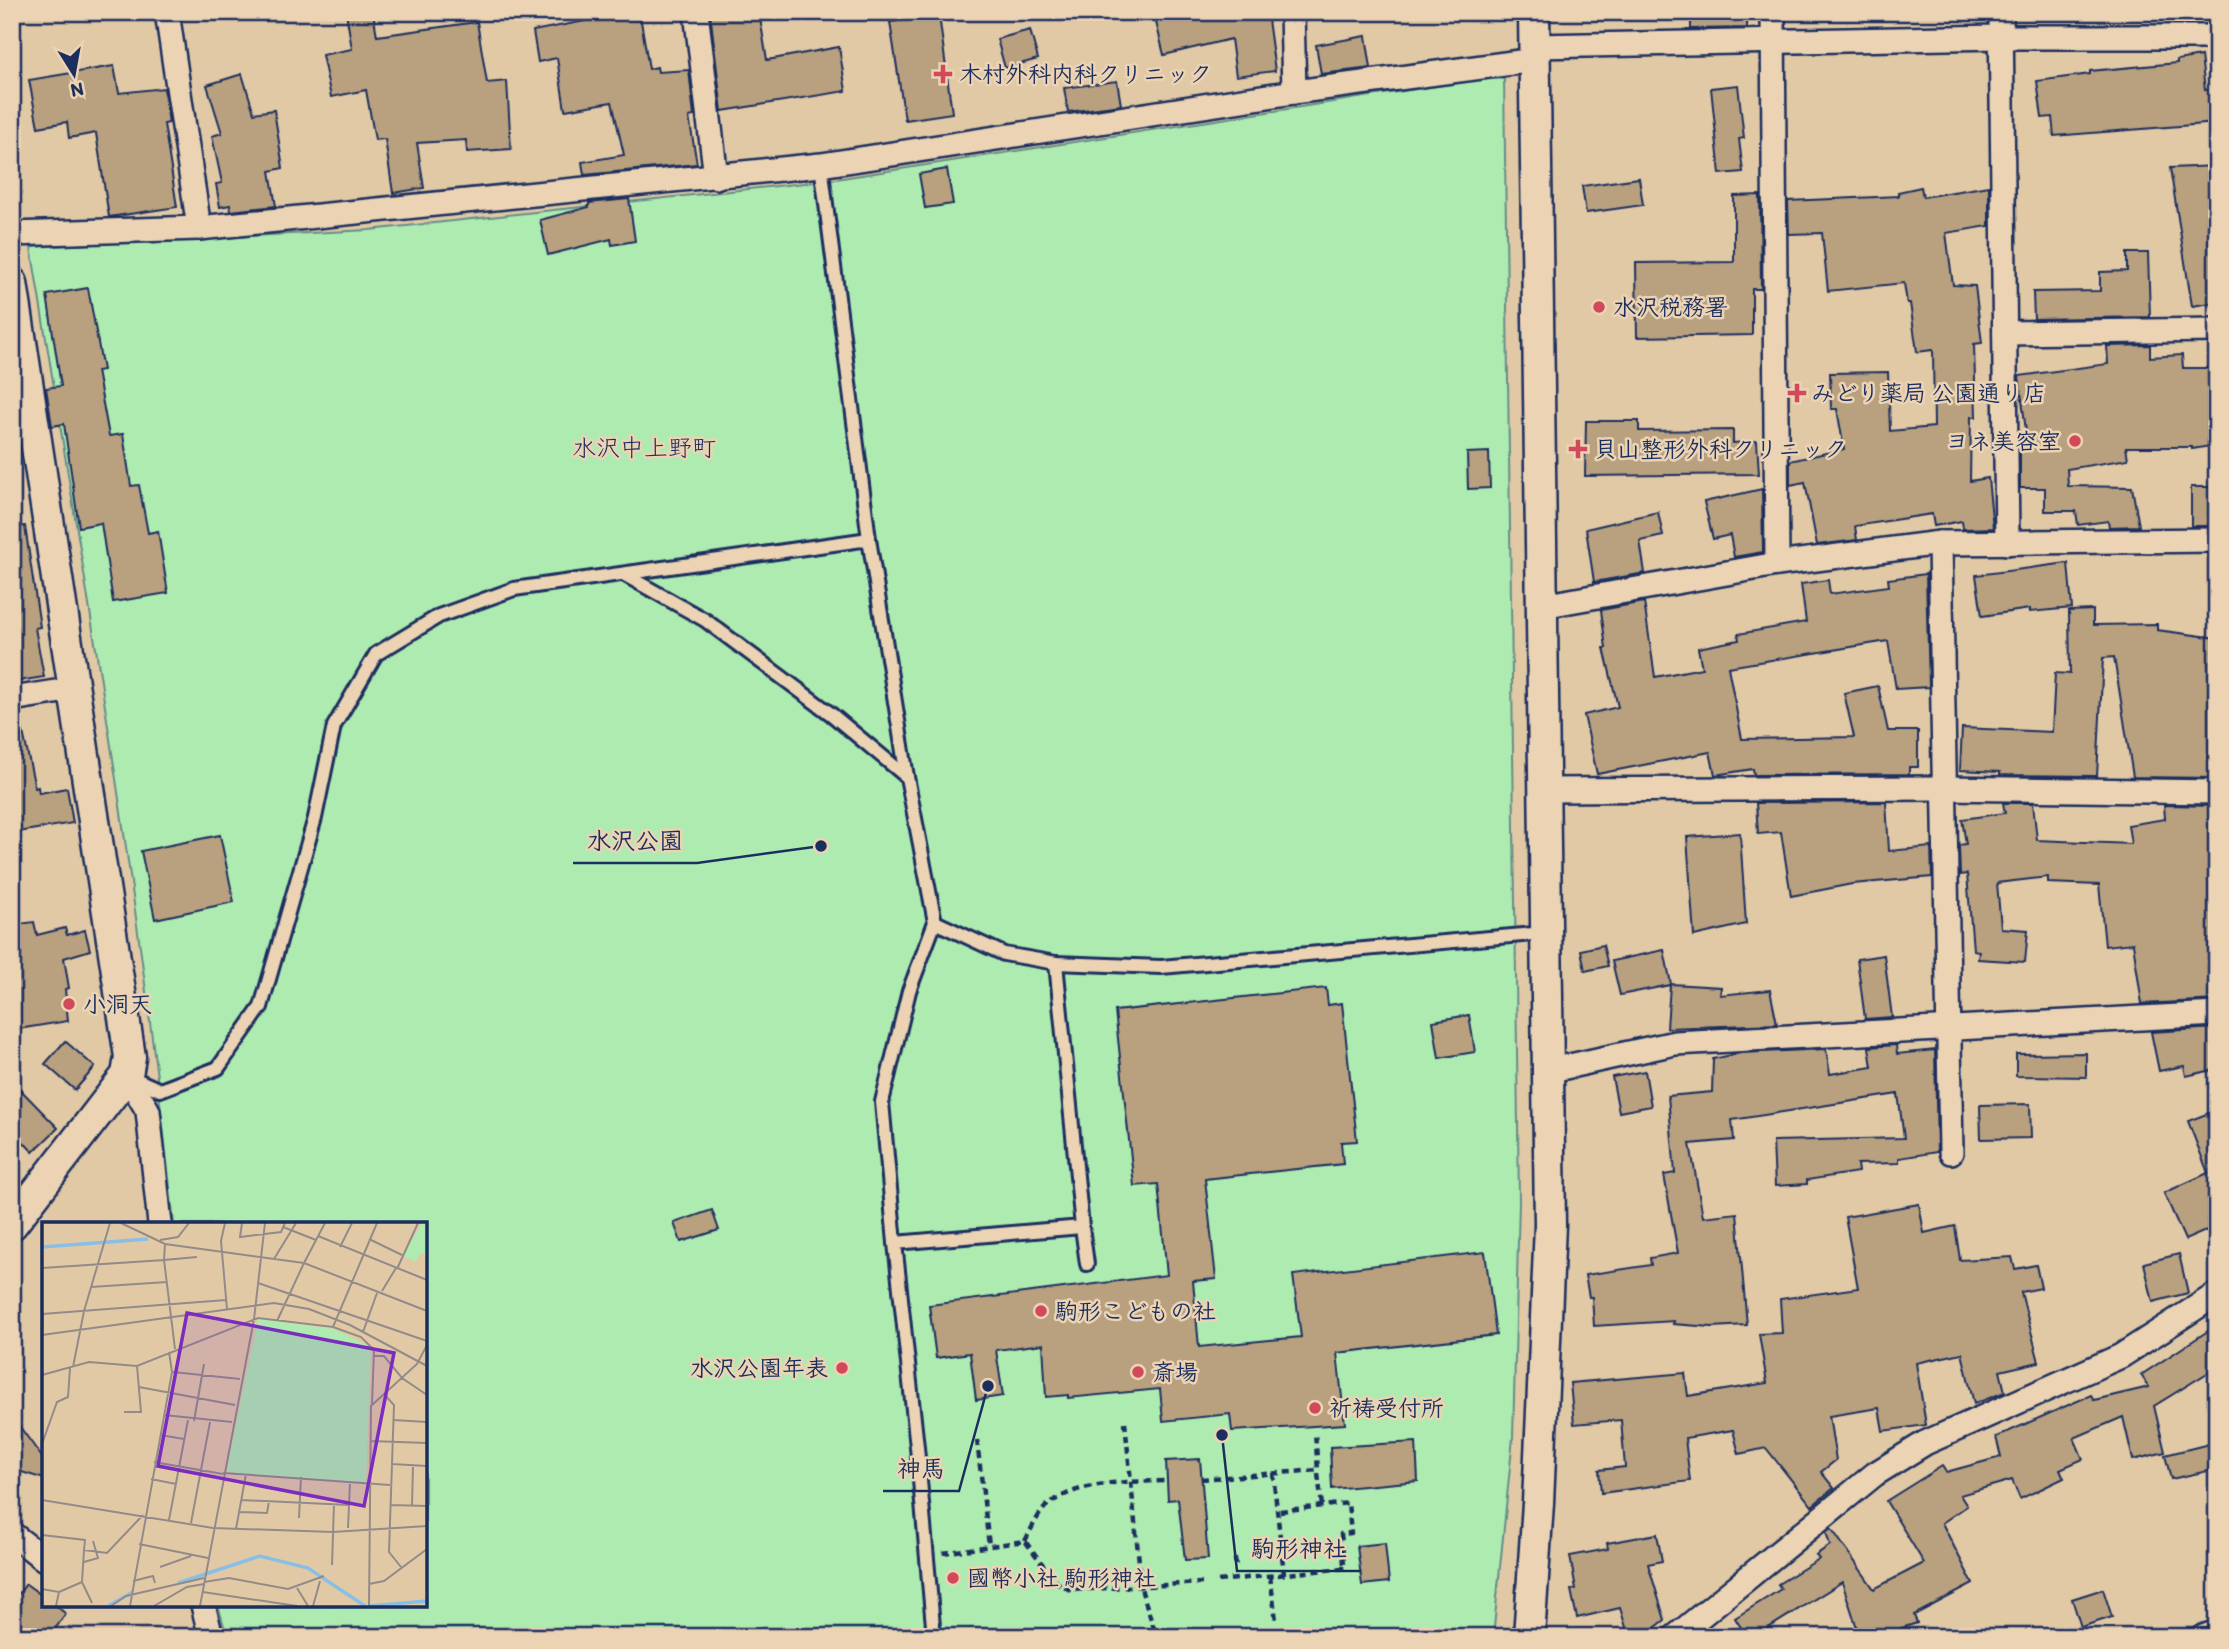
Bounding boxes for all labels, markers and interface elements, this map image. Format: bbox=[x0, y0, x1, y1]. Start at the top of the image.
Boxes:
north arrow bbox=[38, 38, 108, 108]
place label: 木村外科内科クリニック bbox=[959, 60, 1212, 88]
marker: 木村外科内科クリニック bbox=[933, 64, 953, 84]
text: N bbox=[69, 78, 86, 103]
place label: 水沢税務署 bbox=[1613, 293, 1728, 321]
marker: 水沢税務署 bbox=[1591, 299, 1607, 315]
place label: みどり薬局 公園通り店 bbox=[1811, 379, 2046, 407]
marker: みどり薬局 公園通り店 bbox=[1789, 385, 1805, 401]
place label: ヨネ美容室 bbox=[1946, 427, 2061, 455]
district label: 水沢中上野町 bbox=[572, 433, 716, 462]
marker: ヨネ美容室 bbox=[2067, 433, 2083, 449]
place label: 貝山整形外科クリニック bbox=[1594, 435, 1847, 463]
marker: 貝山整形外科クリニック bbox=[1568, 439, 1588, 459]
callout: 水沢公園 bbox=[573, 818, 697, 863]
text: 水沢公園 bbox=[587, 826, 683, 855]
place label: 小洞天 bbox=[83, 990, 152, 1018]
marker: 小洞天 bbox=[61, 996, 77, 1012]
inset map bbox=[42, 1222, 427, 1607]
place label: 駒形こどもの社 bbox=[1055, 1297, 1216, 1325]
marker: 駒形こどもの社 bbox=[1033, 1303, 1049, 1319]
place label: 水沢公園年表 bbox=[690, 1354, 828, 1382]
place label: 斎場 bbox=[1152, 1358, 1198, 1386]
marker: 水沢公園年表 bbox=[834, 1360, 850, 1376]
marker: 斎場 bbox=[1130, 1364, 1146, 1380]
place label: 祈祷受付所 bbox=[1329, 1394, 1444, 1422]
marker: 祈祷受付所 bbox=[1307, 1400, 1323, 1416]
callout: 神馬 bbox=[883, 1446, 959, 1491]
text: 神馬 bbox=[897, 1454, 945, 1483]
callout: 駒形神社 bbox=[1237, 1526, 1361, 1571]
text: 駒形神社 bbox=[1251, 1534, 1347, 1563]
place label: 國幣小社 駒形神社 bbox=[967, 1564, 1156, 1592]
marker: 國幣小社 駒形神社 bbox=[945, 1570, 961, 1586]

